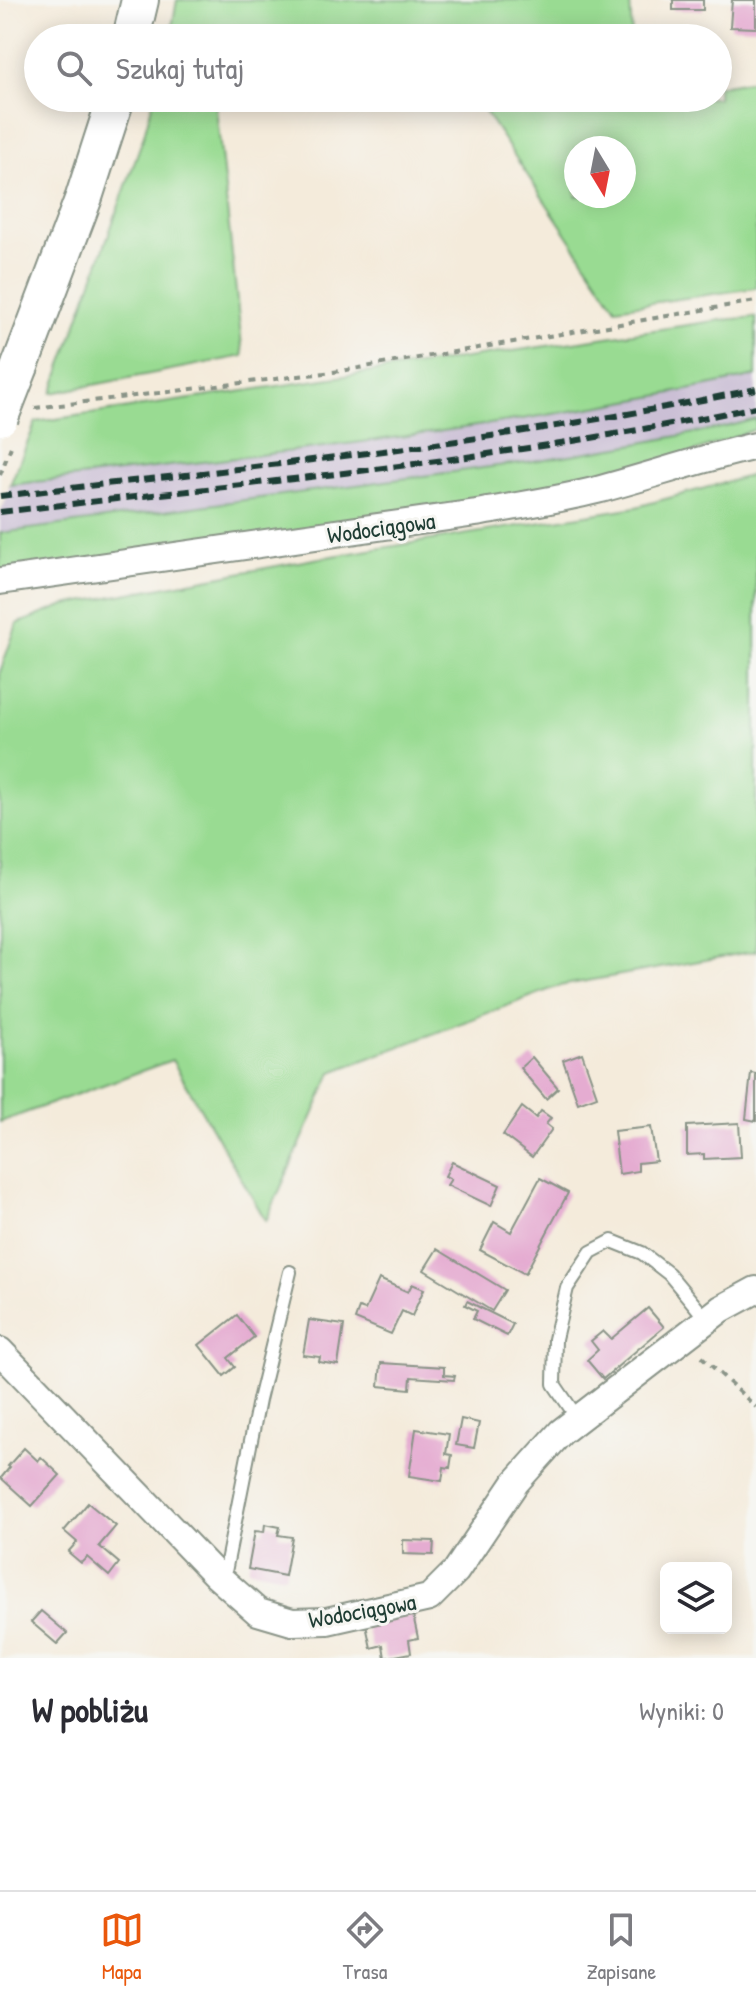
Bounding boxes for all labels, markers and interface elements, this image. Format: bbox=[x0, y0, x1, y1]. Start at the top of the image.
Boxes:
search box bbox=[24, 24, 732, 112]
icon: search bbox=[52, 46, 96, 90]
text: Szukaj tutaj bbox=[116, 48, 244, 88]
north arrow bbox=[564, 136, 636, 208]
street label: Wodociągowa bbox=[325, 504, 437, 550]
map controls bbox=[660, 1562, 732, 1634]
button: layers bbox=[660, 1562, 732, 1634]
street label: Wodociągowa bbox=[306, 1585, 418, 1635]
text: W pobliżu bbox=[32, 1687, 148, 1733]
text: Wyniki: 0 bbox=[639, 1693, 724, 1728]
tab: Mapa bbox=[100, 1908, 144, 1986]
tab: Trasa bbox=[343, 1908, 387, 1986]
tab: Zapisane bbox=[586, 1908, 656, 1986]

